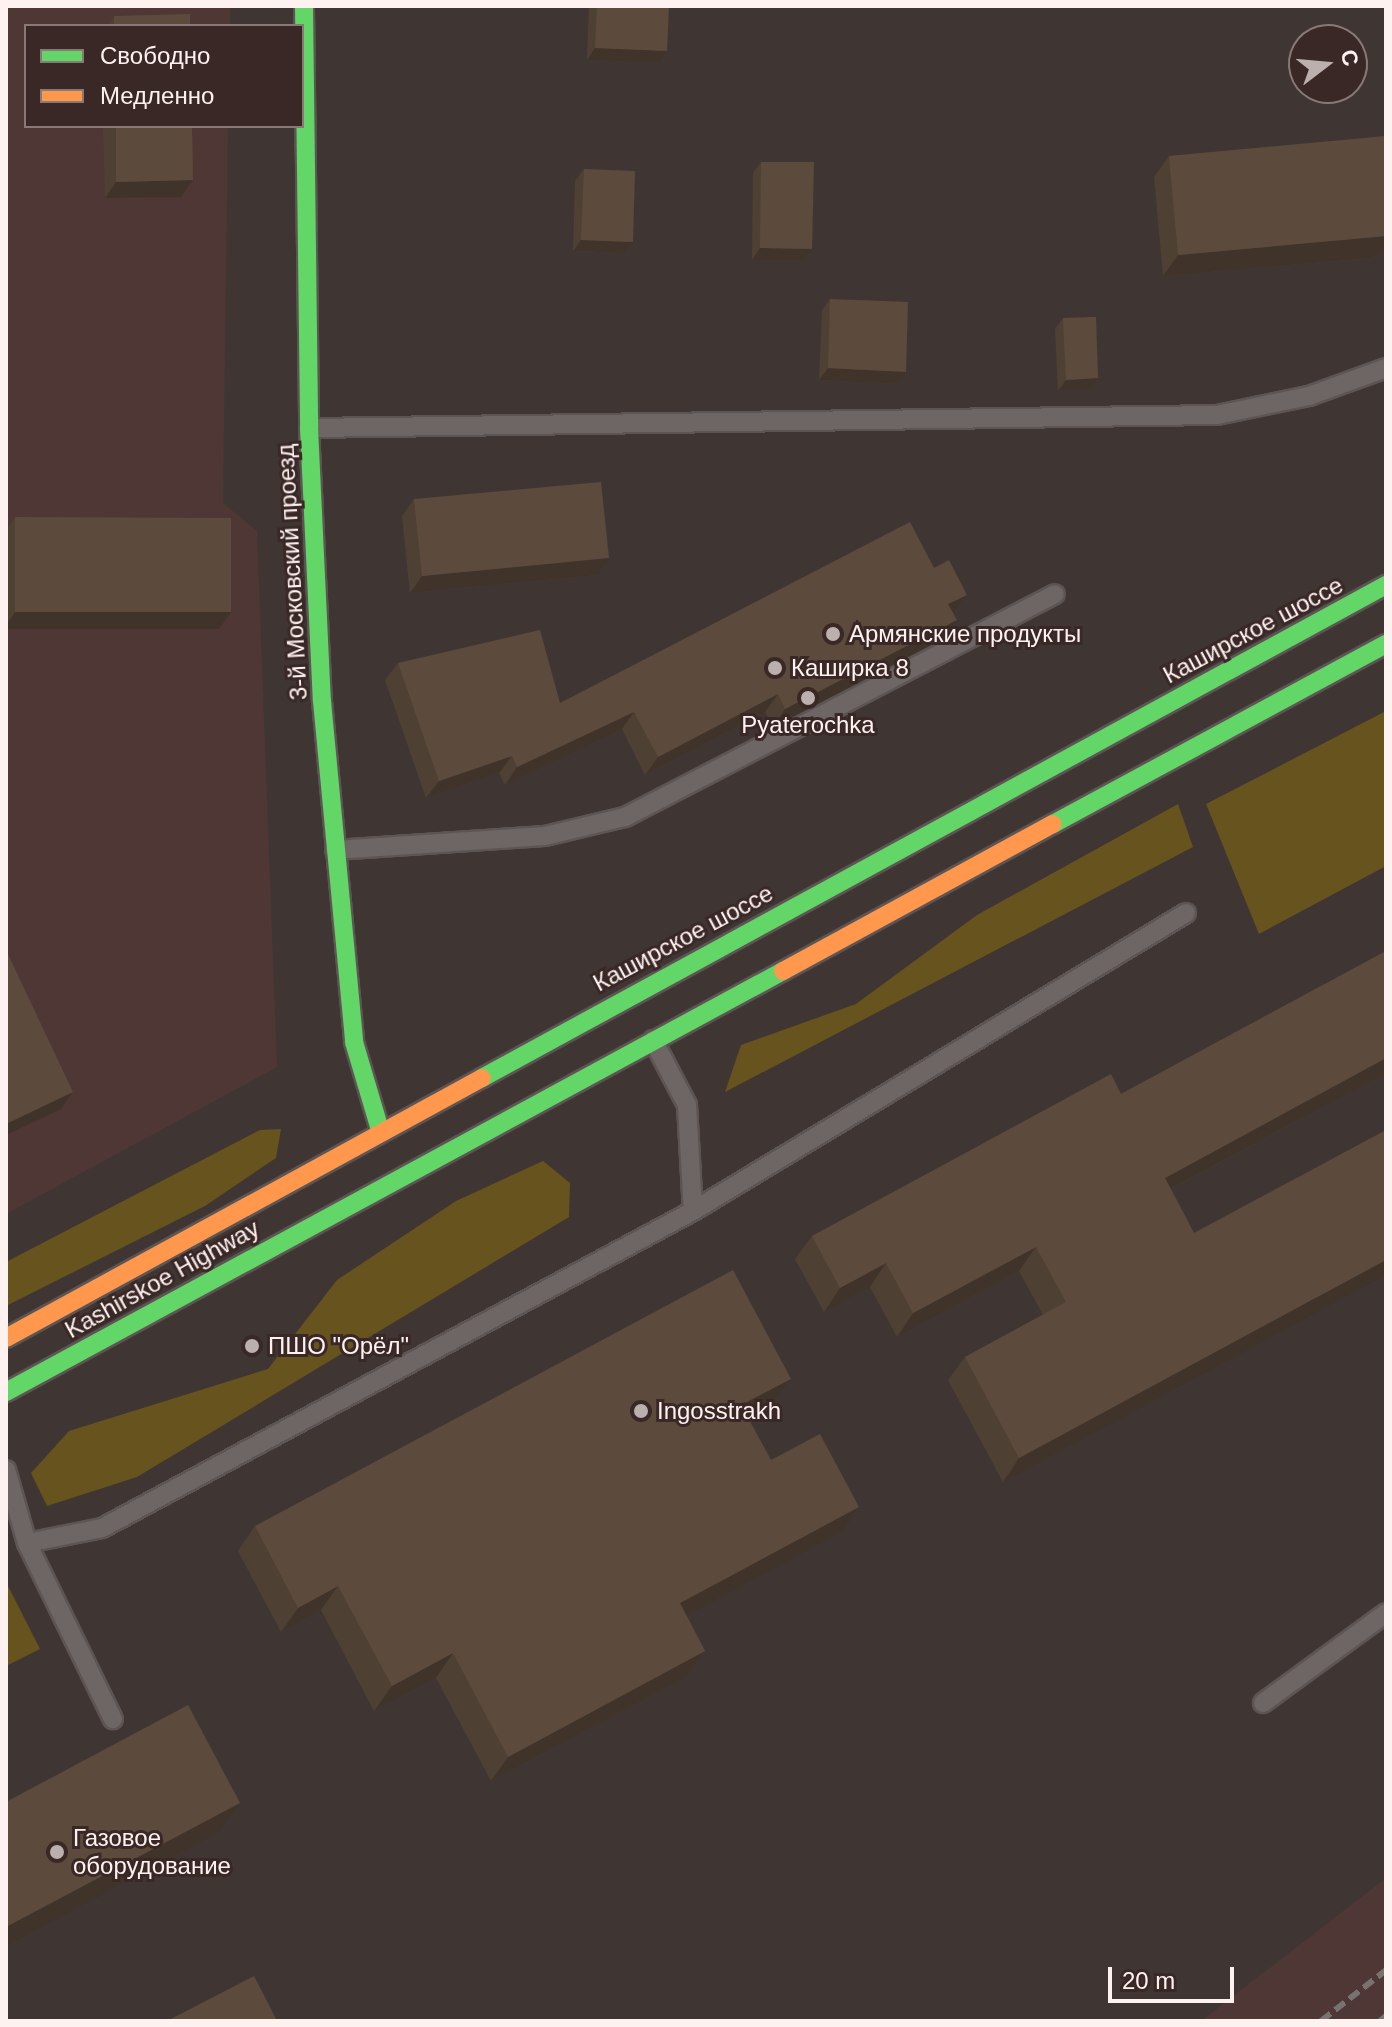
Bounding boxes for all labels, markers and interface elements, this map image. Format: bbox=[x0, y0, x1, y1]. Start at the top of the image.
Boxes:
legend bbox=[24, 24, 304, 128]
north arrow bbox=[1288, 24, 1368, 104]
text: Свободно bbox=[100, 42, 210, 69]
text: С bbox=[1335, 47, 1364, 69]
text: Медленно bbox=[100, 82, 214, 109]
street label: 3-й Московский проезд bbox=[271, 443, 313, 701]
street label: Каширское шоссе bbox=[1158, 570, 1348, 690]
place label: Армянские продукты bbox=[849, 620, 1081, 648]
marker: Армянские продукты bbox=[824, 625, 842, 643]
place label: Каширка 8 bbox=[791, 654, 909, 682]
marker: Каширка 8 bbox=[766, 659, 784, 677]
marker: Pyaterochka bbox=[799, 689, 817, 707]
place label: Pyaterochka bbox=[741, 711, 875, 739]
street label: Каширское шоссе bbox=[588, 878, 778, 998]
street label: Kashirskoe Highway bbox=[60, 1214, 264, 1344]
place label: ПШО "Орёл" bbox=[268, 1332, 409, 1360]
marker: ПШО "Орёл" bbox=[243, 1337, 261, 1355]
place label: Ingosstrakh bbox=[657, 1397, 781, 1425]
marker: Ingosstrakh bbox=[632, 1402, 650, 1420]
place label: Газовое оборудование bbox=[73, 1824, 231, 1880]
marker: Газовое оборудование bbox=[48, 1843, 66, 1861]
scale bar bbox=[1112, 1951, 1238, 2001]
text: 20 m bbox=[1122, 1967, 1175, 1994]

